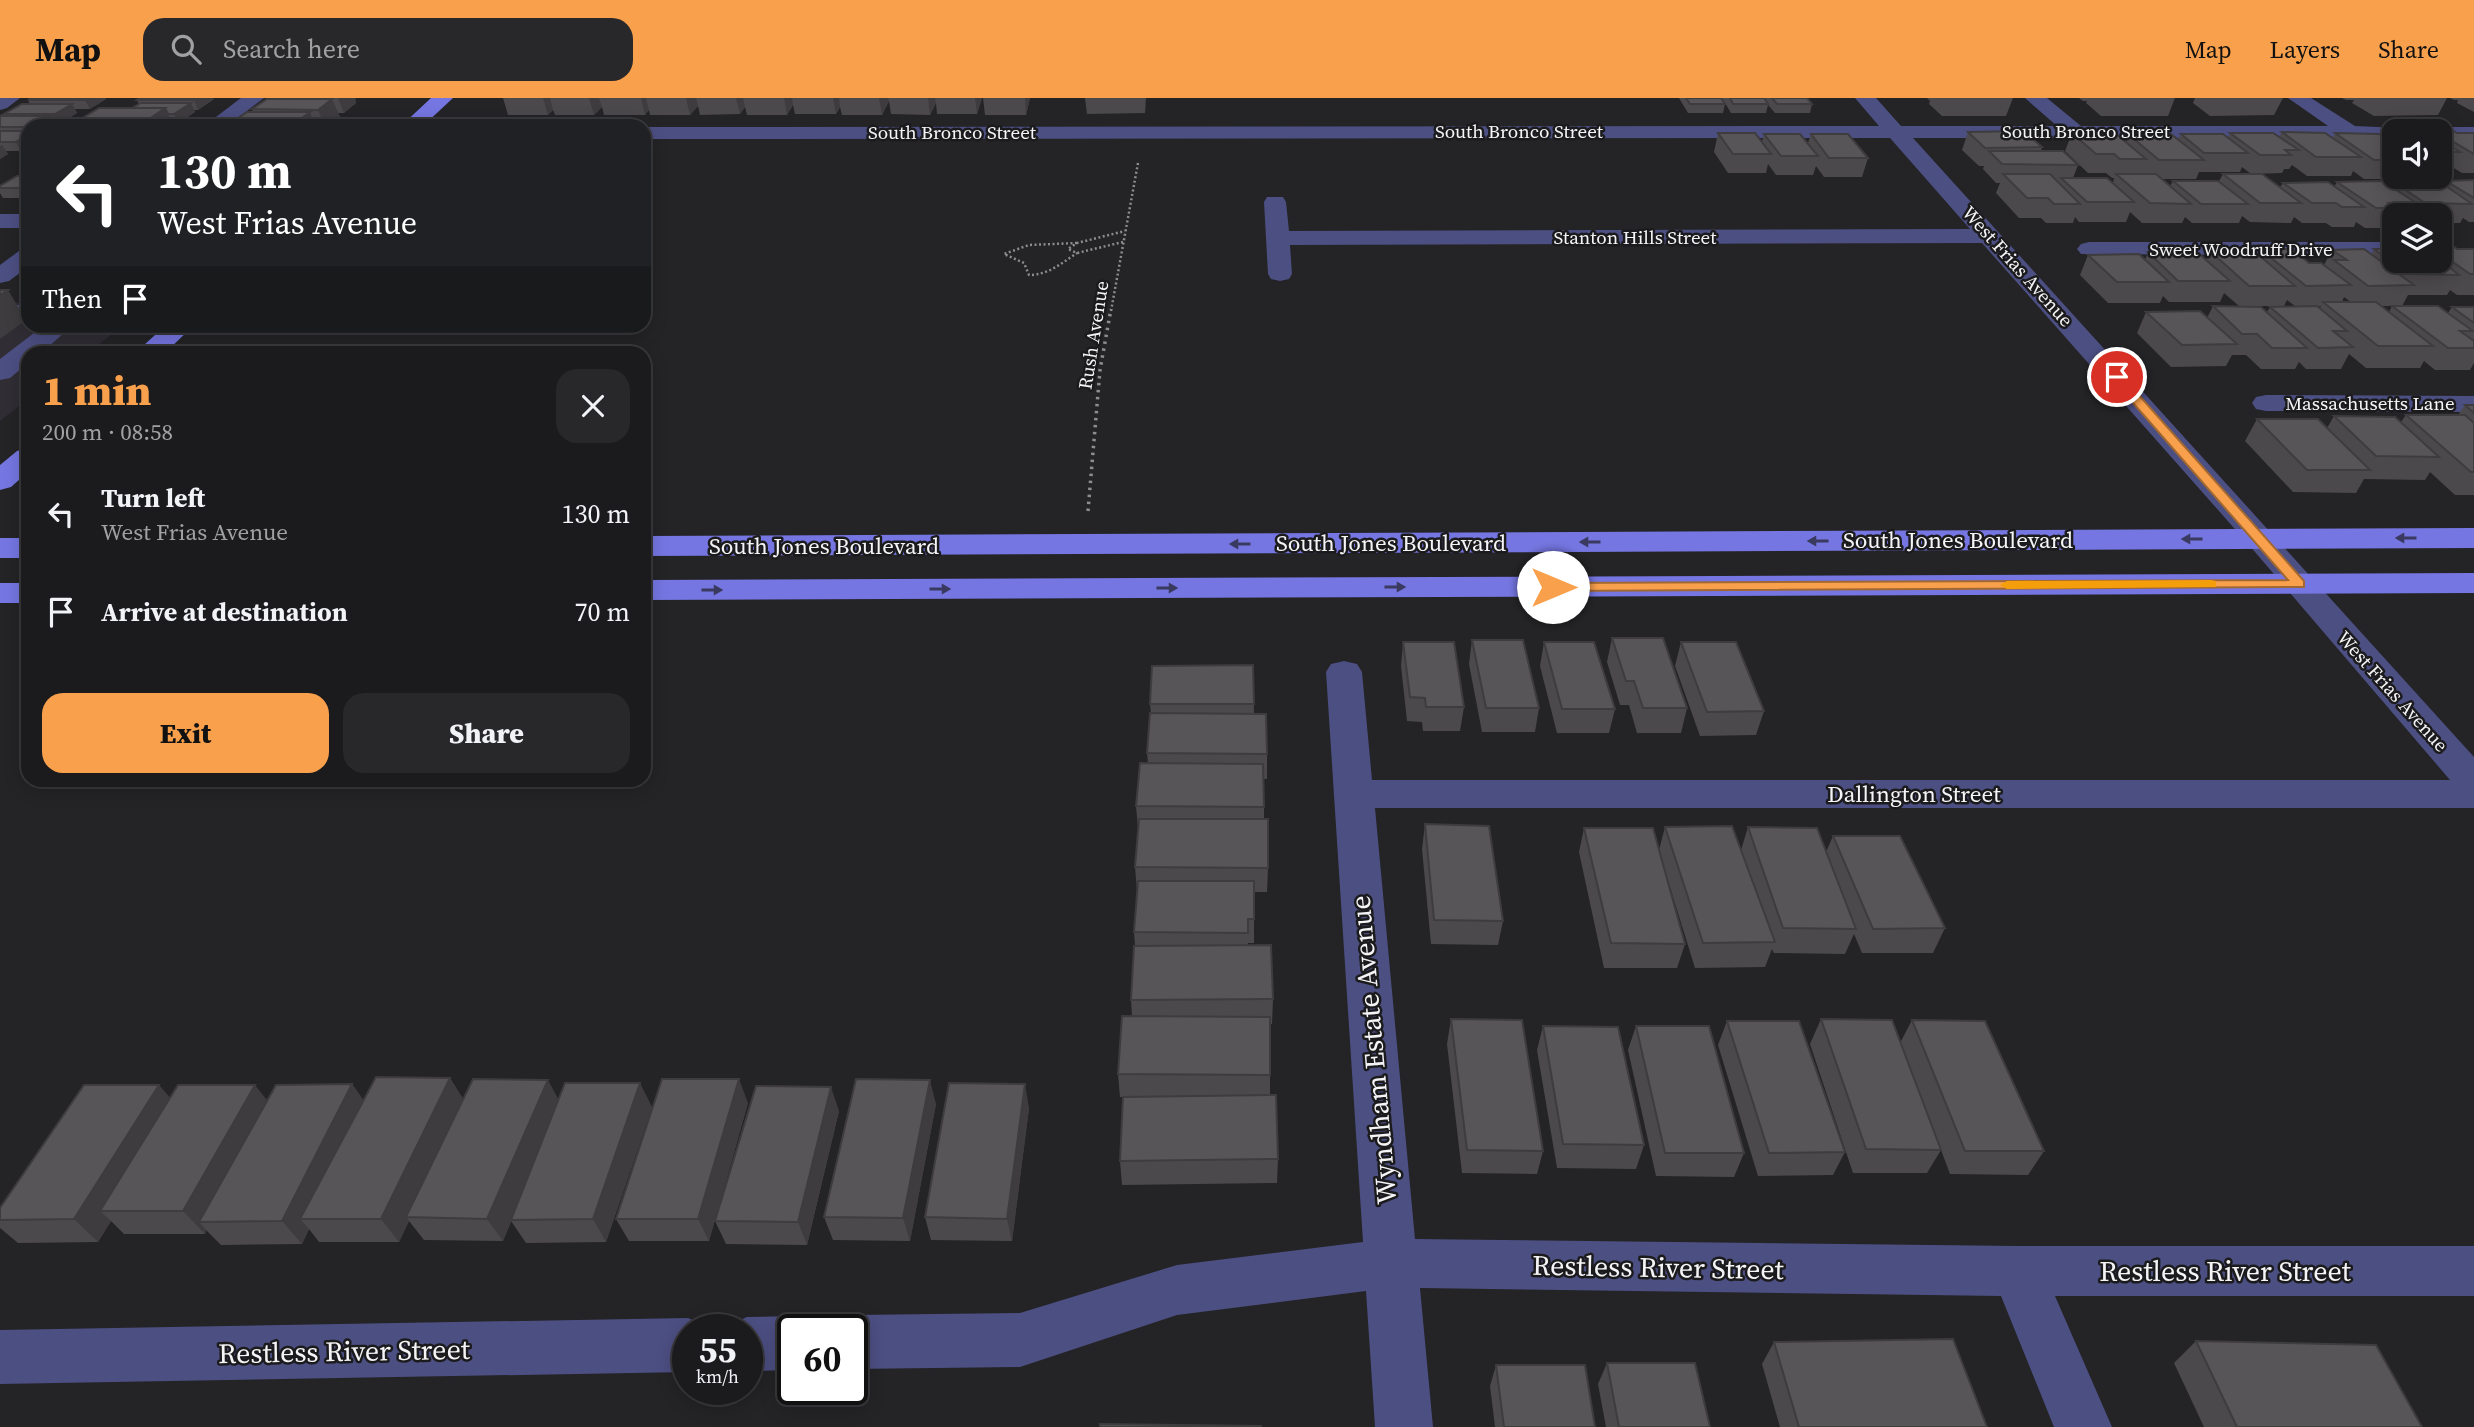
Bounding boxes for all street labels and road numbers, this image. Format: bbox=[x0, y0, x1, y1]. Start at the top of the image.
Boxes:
street label: South Bronco Street bbox=[1435, 118, 1604, 144]
street label: South Bronco Street bbox=[2002, 118, 2171, 144]
street label: South Bronco Street bbox=[868, 119, 1037, 145]
street label: West Frias Avenue bbox=[1957, 200, 2079, 332]
street label: Stanton Hills Street bbox=[1553, 224, 1717, 250]
street label: Sweet Woodruff Drive bbox=[2149, 236, 2333, 262]
street label: Rush Avenue bbox=[1072, 279, 1114, 391]
street label: Massachusetts Lane bbox=[2285, 390, 2455, 416]
street label: South Jones Boulevard bbox=[1843, 524, 2073, 556]
street label: South Jones Boulevard bbox=[1276, 527, 1506, 559]
street label: South Jones Boulevard bbox=[709, 530, 939, 562]
street label: West Frias Avenue bbox=[2332, 625, 2454, 757]
street label: Dallington Street bbox=[1827, 778, 2001, 810]
street label: Wyndham Estate Avenue bbox=[1341, 894, 1405, 1206]
street label: Restless River Street bbox=[1532, 1246, 1785, 1288]
street label: Restless River Street bbox=[2099, 1252, 2352, 1290]
street label: Restless River Street bbox=[218, 1330, 471, 1372]

